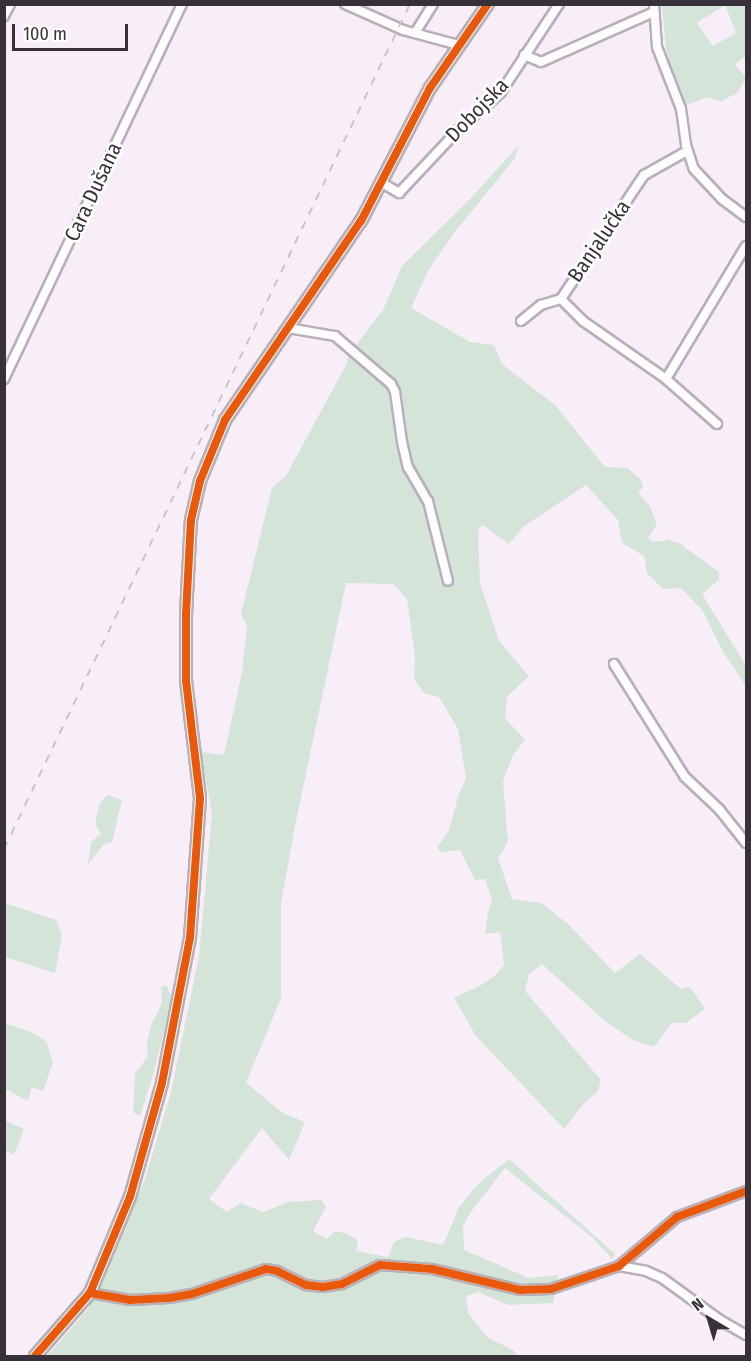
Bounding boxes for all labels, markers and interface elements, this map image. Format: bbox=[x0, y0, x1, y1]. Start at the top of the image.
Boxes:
scale bar bbox=[15, 12, 130, 50]
text: 100 m bbox=[23, 23, 67, 45]
street label: Dobojska bbox=[440, 73, 514, 147]
street label: Cara Dušana bbox=[59, 139, 127, 245]
street label: Banjalučka bbox=[562, 195, 636, 287]
north arrow bbox=[679, 1289, 739, 1349]
text: N bbox=[688, 1294, 707, 1315]

